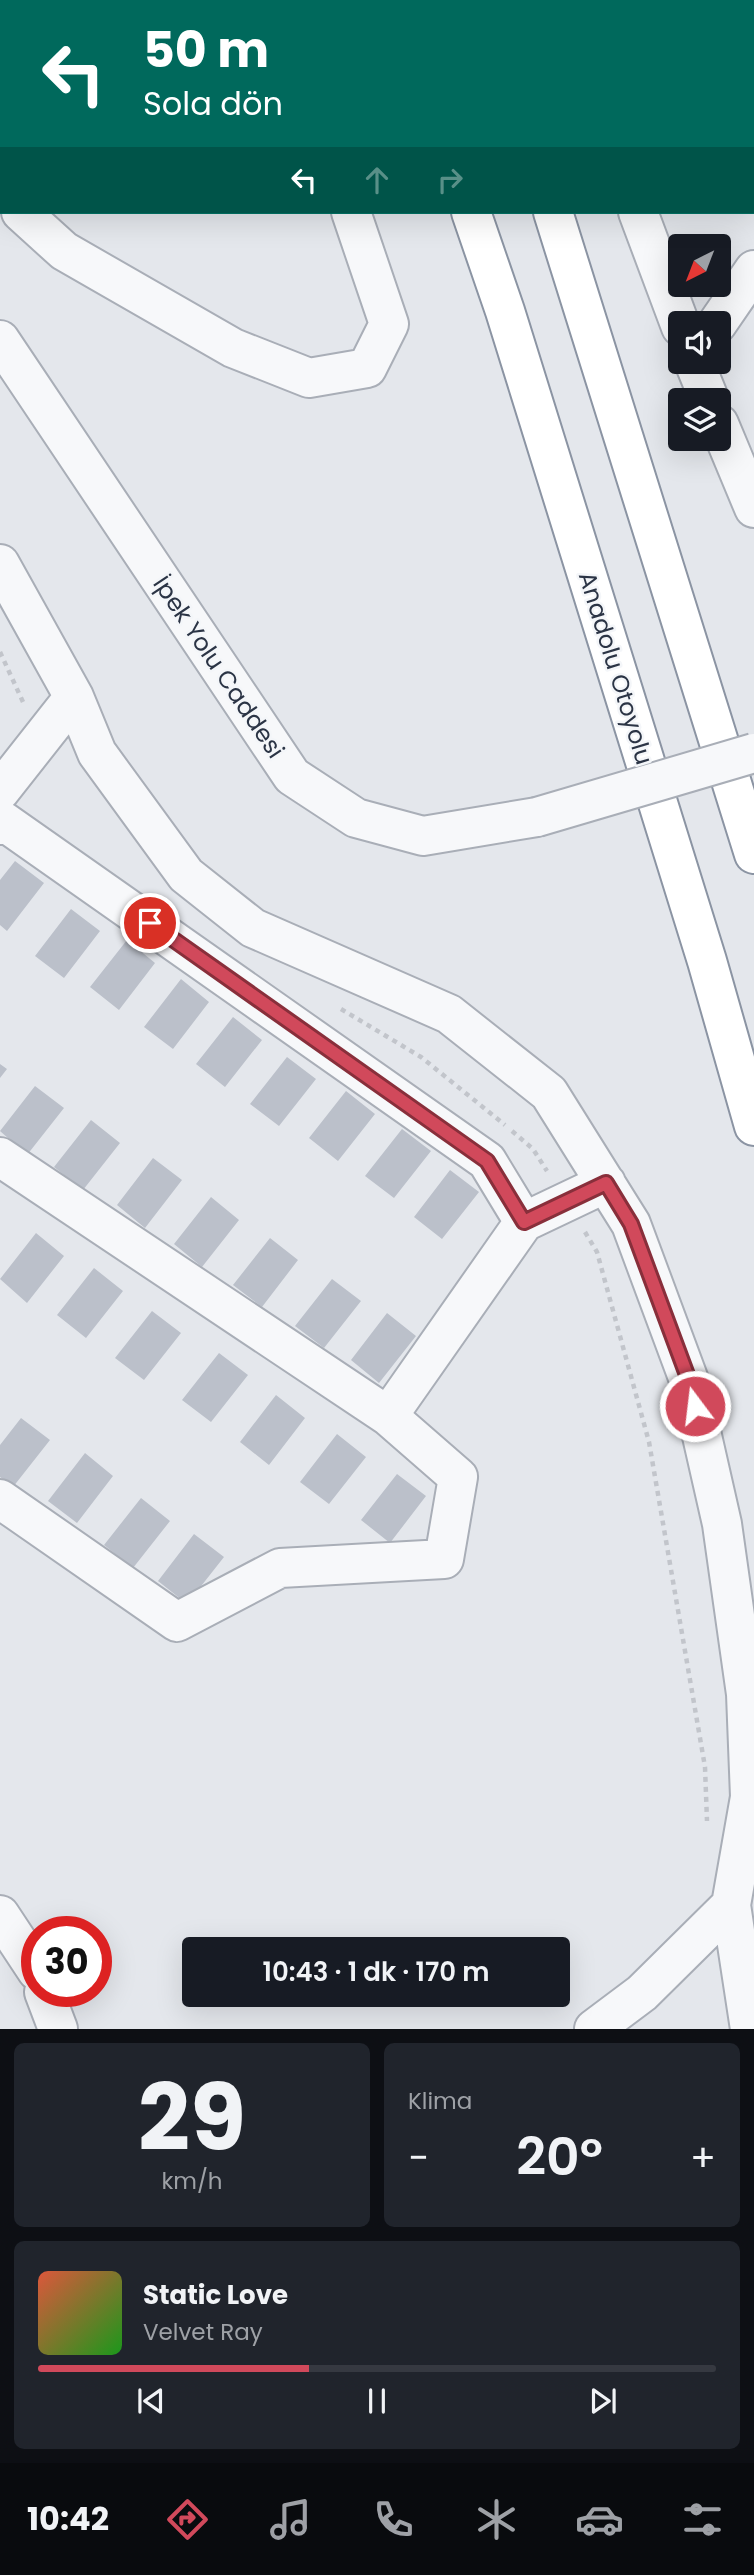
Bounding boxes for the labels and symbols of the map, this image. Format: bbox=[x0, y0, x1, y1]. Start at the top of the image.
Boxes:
north arrow bbox=[668, 234, 732, 298]
street label: Anadolu Otoyolu bbox=[571, 567, 661, 769]
street label: İpek Yolu Caddesi bbox=[146, 569, 292, 765]
pin bbox=[120, 893, 180, 953]
position arrow bbox=[658, 1369, 732, 1443]
speed limit sign: 30 bbox=[21, 1916, 112, 2007]

